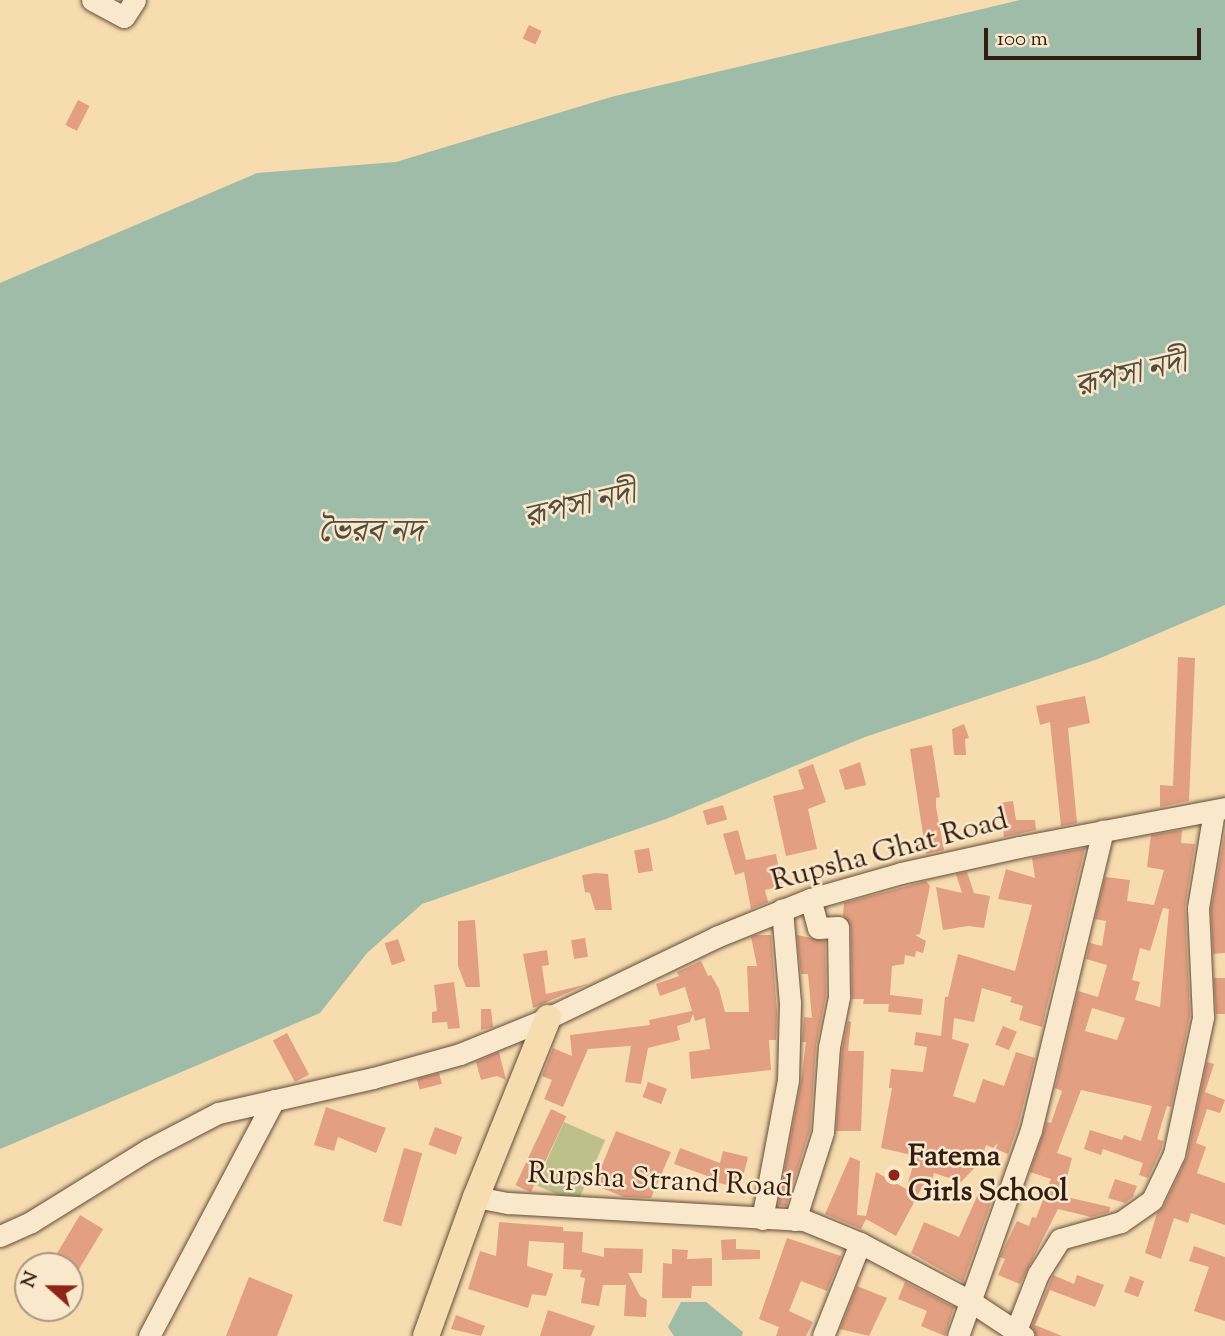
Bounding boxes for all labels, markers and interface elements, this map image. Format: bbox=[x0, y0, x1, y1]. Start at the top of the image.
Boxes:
scale bar bbox=[987, 14, 1204, 58]
text: 100 m bbox=[997, 25, 1048, 55]
water label: রূপসা নদী bbox=[1071, 345, 1191, 407]
water label: রূপসা নদী bbox=[520, 476, 640, 538]
water label: ভৈরব নদ bbox=[317, 514, 423, 552]
street label: Rupsha Ghat Road bbox=[768, 803, 1012, 901]
place label: Fatema Girls School bbox=[908, 1140, 1068, 1210]
street label: Rupsha Strand Road bbox=[526, 1157, 794, 1207]
marker: Fatema Girls School bbox=[886, 1167, 902, 1183]
north arrow bbox=[14, 1252, 84, 1322]
text: N bbox=[15, 1268, 46, 1292]

